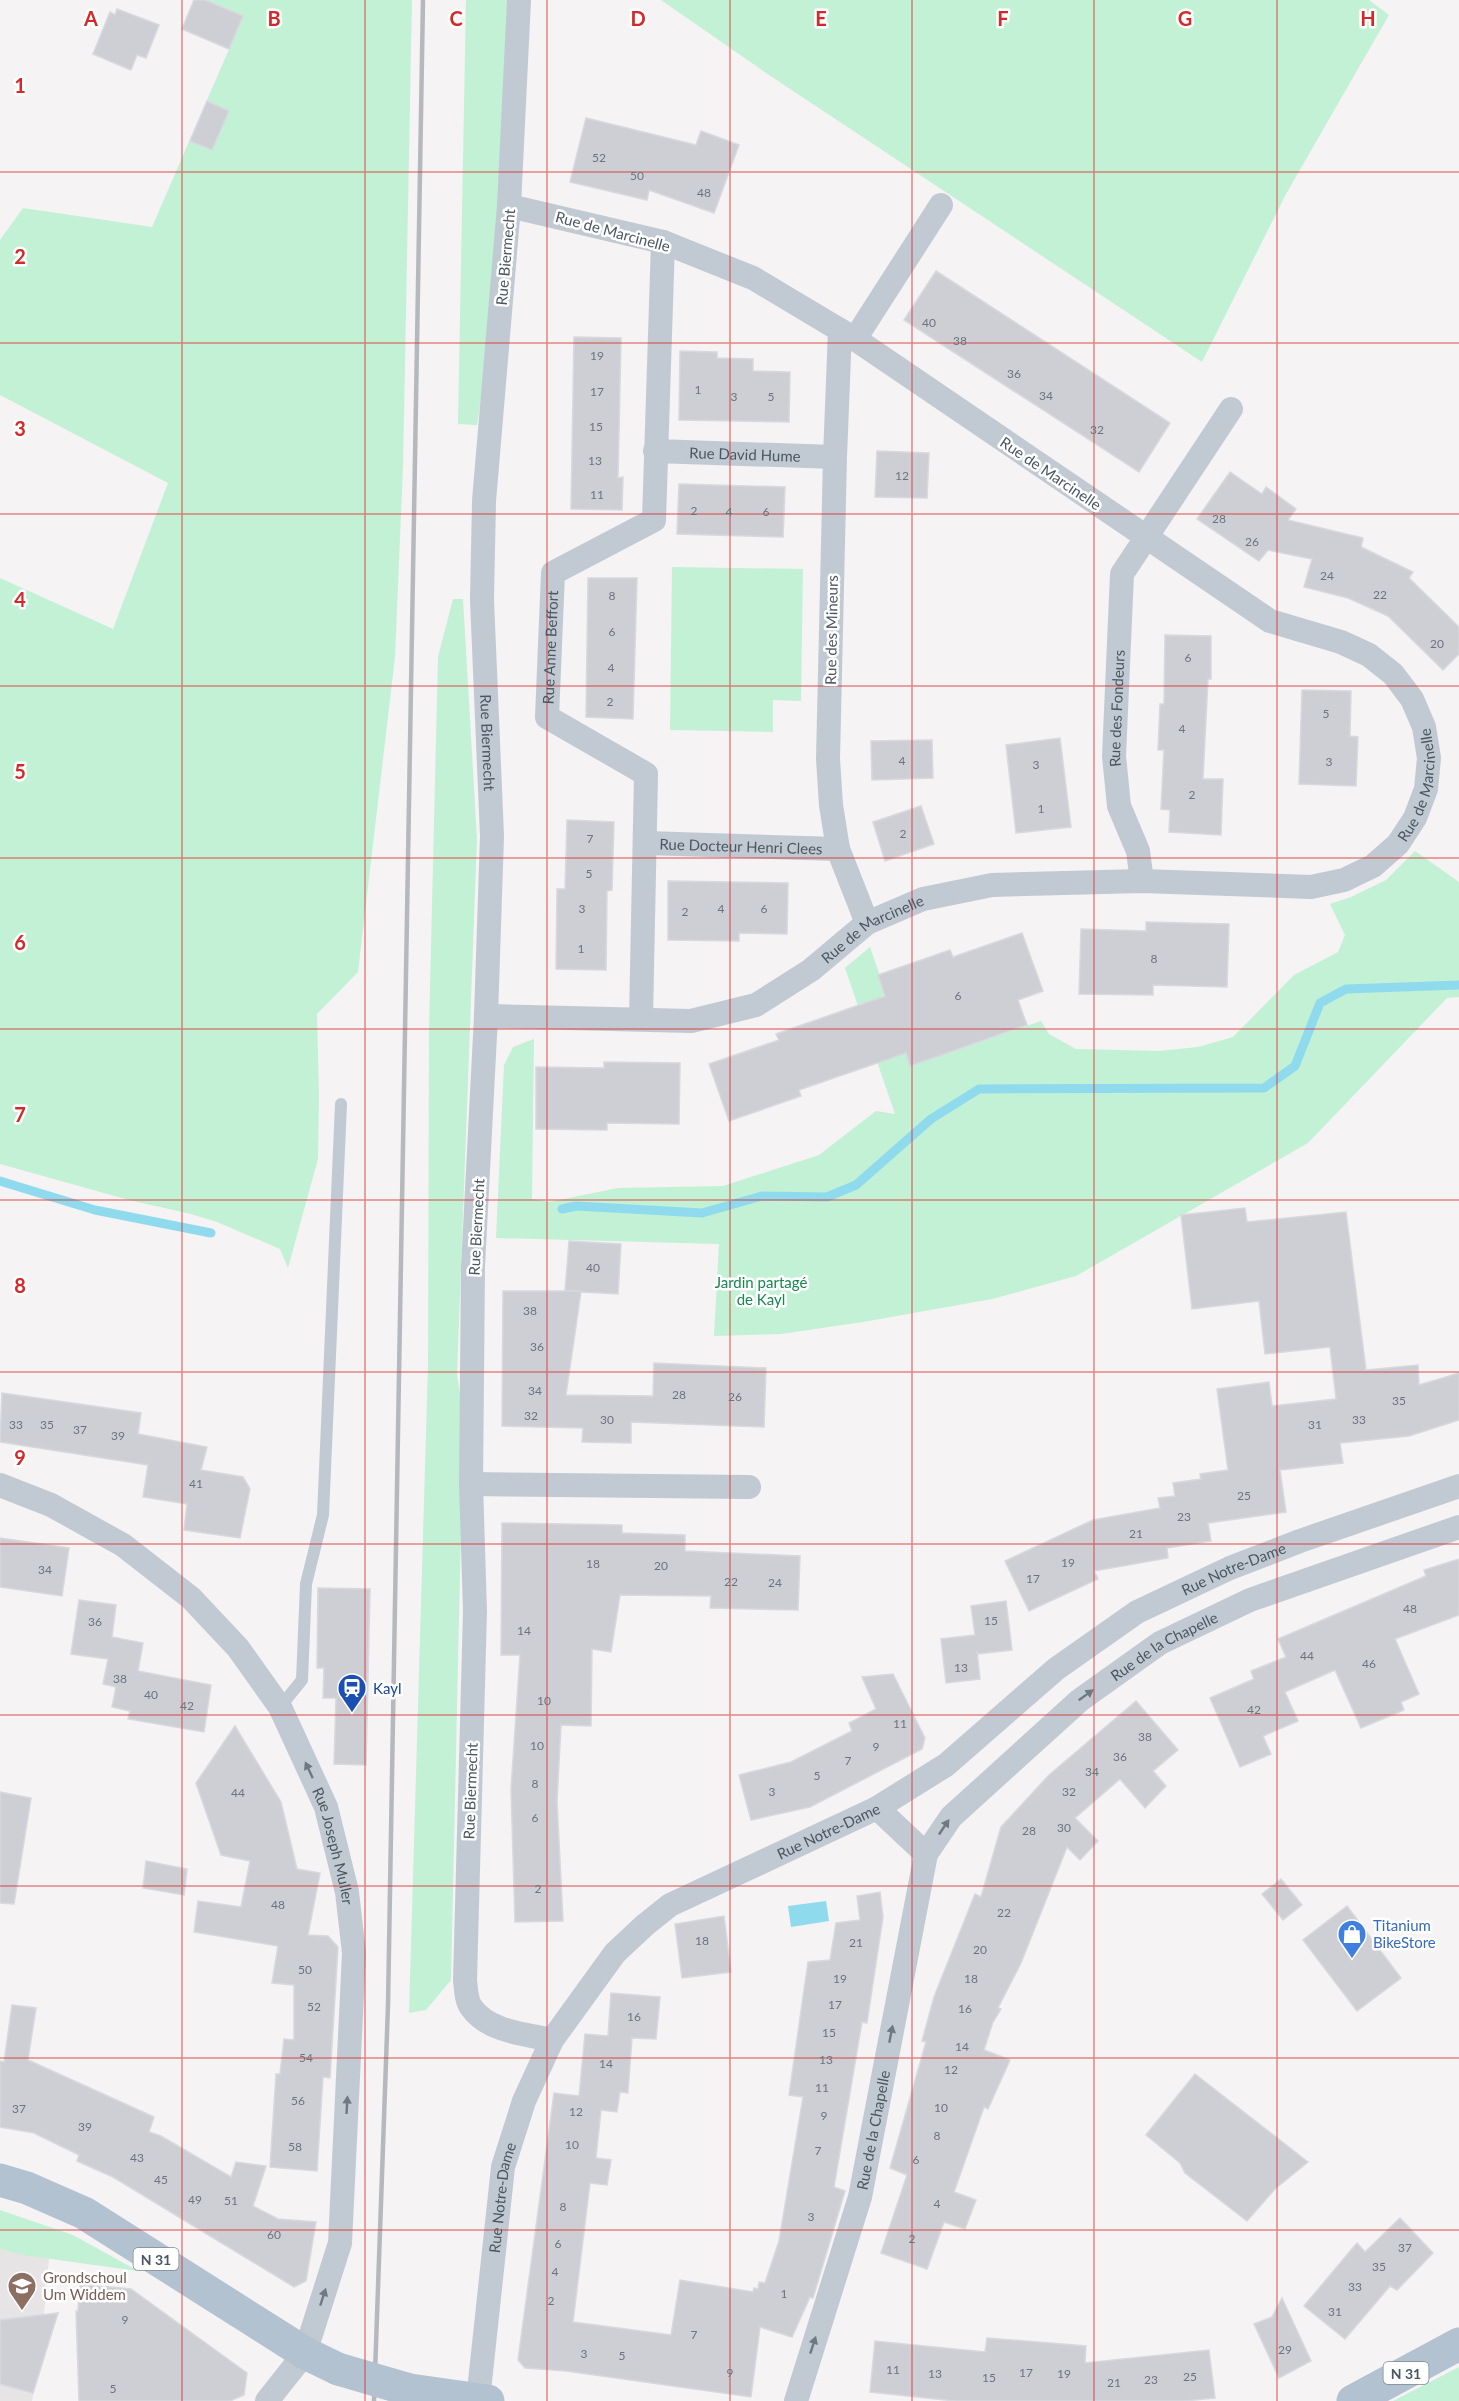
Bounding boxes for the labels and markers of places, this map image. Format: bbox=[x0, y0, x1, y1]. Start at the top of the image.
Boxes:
station icon: Kayl bbox=[336, 1672, 368, 1714]
place label: Kayl bbox=[373, 1679, 401, 1697]
place label: Titanium BikeStore bbox=[1373, 1916, 1436, 1951]
shop icon: Titanium BikeStore bbox=[1336, 1918, 1368, 1960]
place label: Grondschoul Um Widdem bbox=[43, 2268, 127, 2303]
school or university icon: Grondschoul Um Widdem bbox=[6, 2270, 38, 2312]

